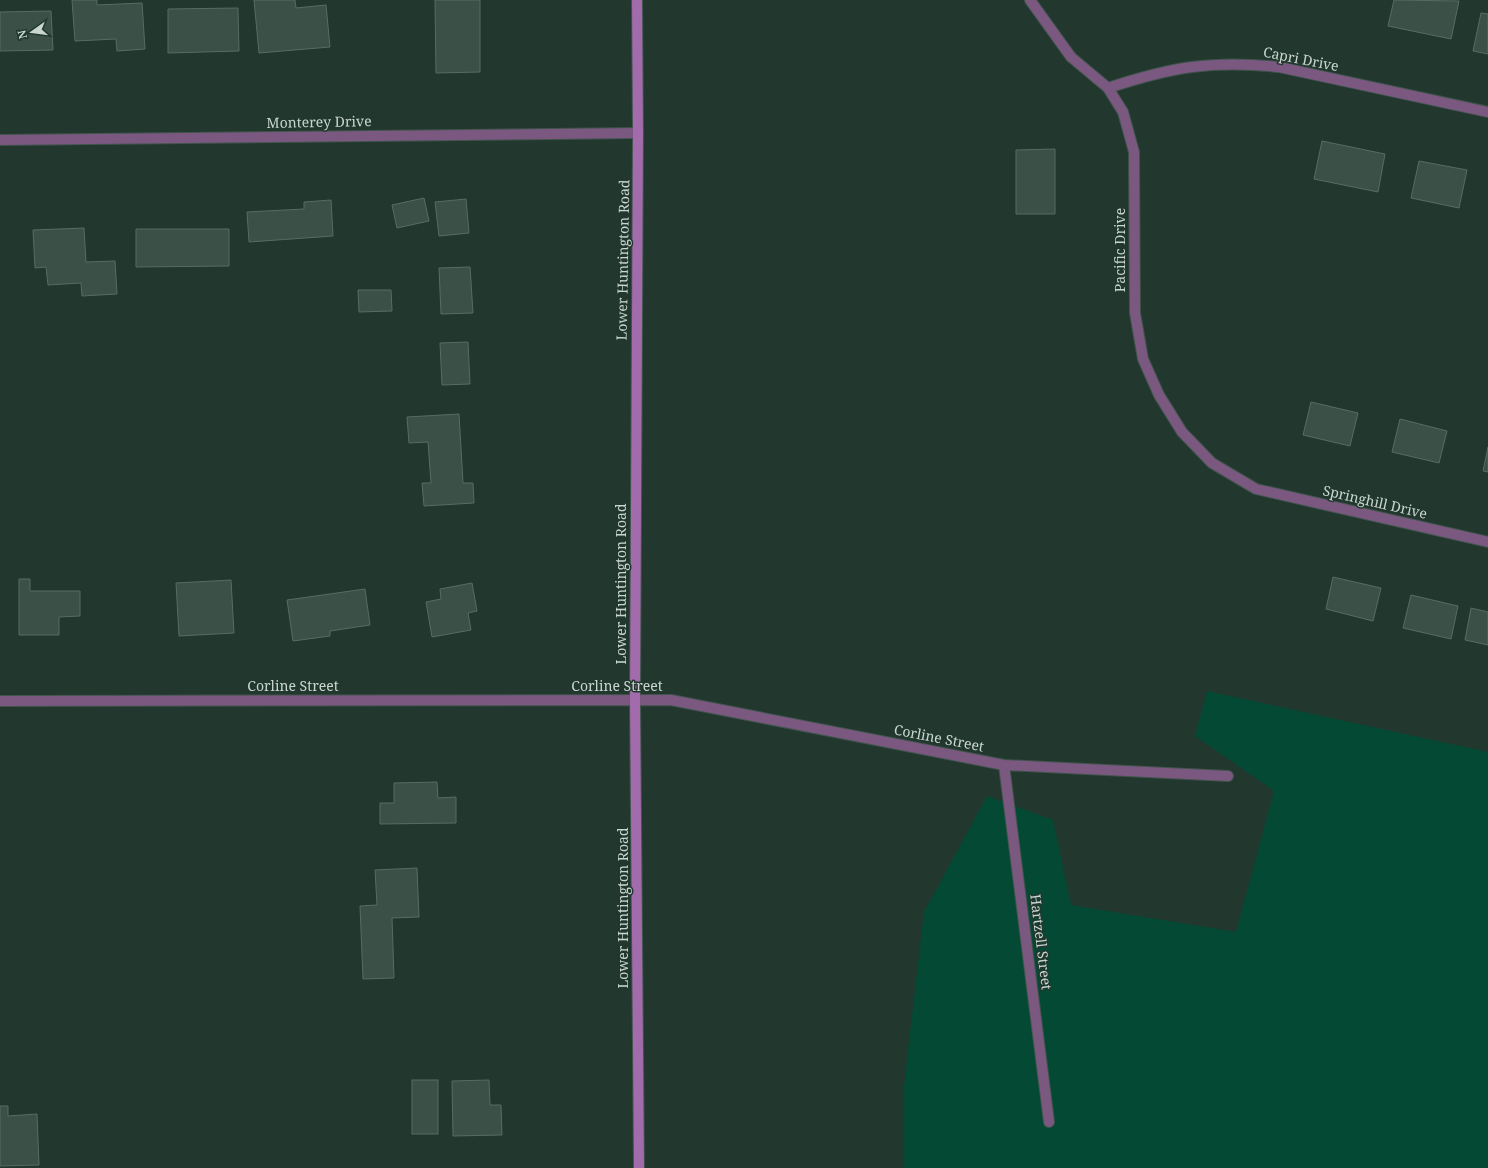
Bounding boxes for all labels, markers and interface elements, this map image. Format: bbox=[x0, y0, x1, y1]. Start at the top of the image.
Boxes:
north arrow bbox=[12, 12, 52, 52]
text: N bbox=[13, 28, 30, 41]
street label: Capri Drive bbox=[1262, 42, 1341, 75]
street label: Monterey Drive bbox=[266, 111, 372, 132]
street label: Lower Huntington Road bbox=[612, 179, 633, 341]
street label: Pacific Drive bbox=[1110, 208, 1129, 292]
street label: Springhill Drive bbox=[1321, 480, 1429, 523]
street label: Lower Huntington Road bbox=[611, 503, 630, 665]
street label: Corline Street bbox=[247, 676, 339, 695]
street label: Corline Street bbox=[571, 676, 663, 695]
street label: Corline Street bbox=[892, 719, 986, 756]
street label: Lower Huntington Road bbox=[613, 827, 632, 989]
street label: Hartzell Street bbox=[1026, 893, 1057, 991]

